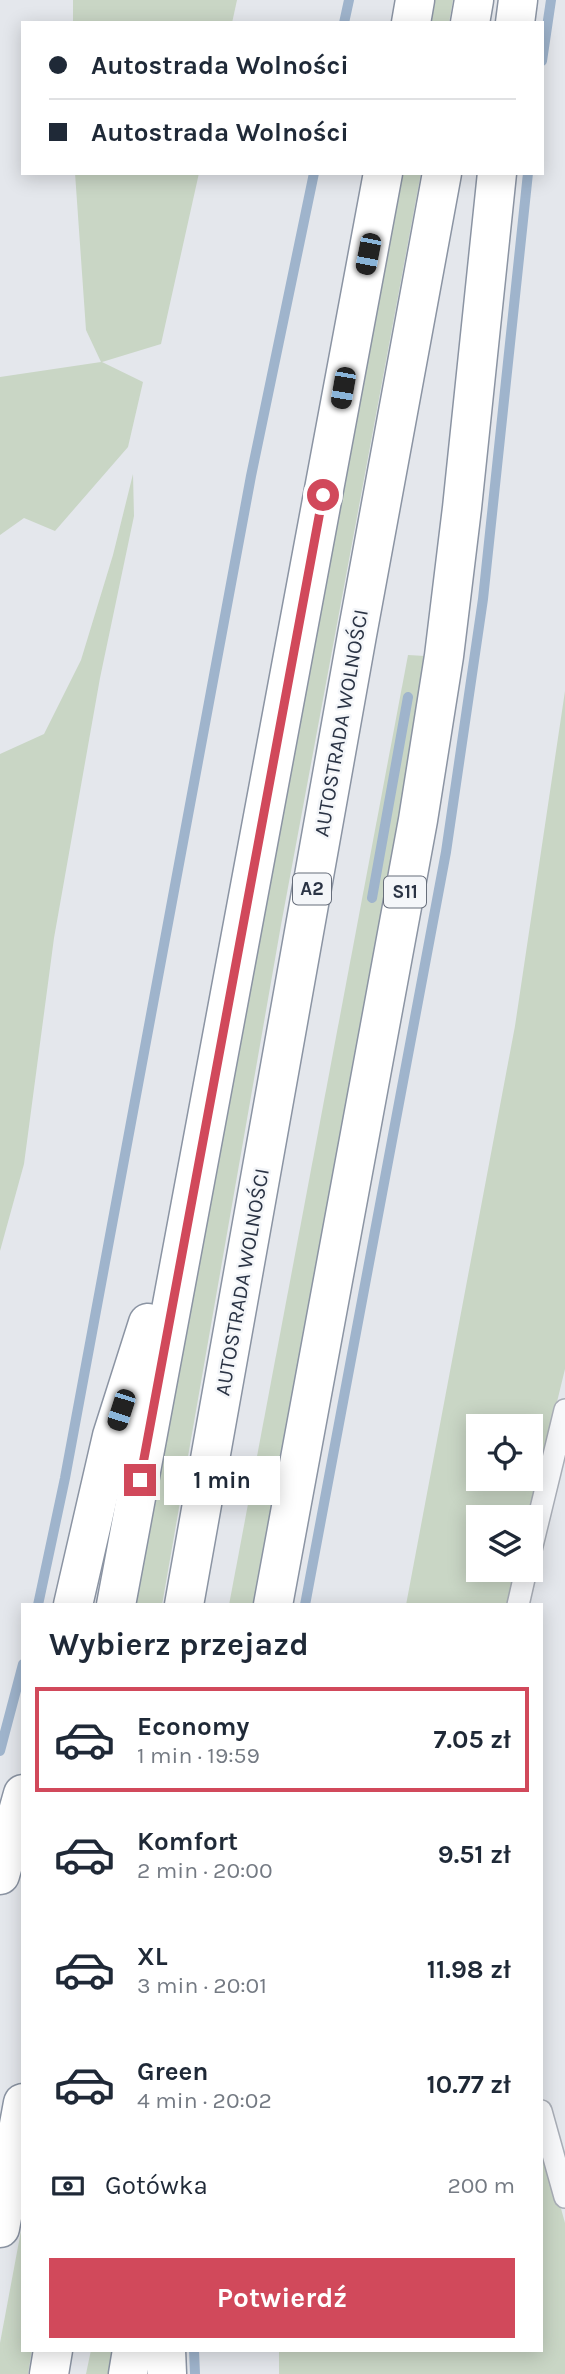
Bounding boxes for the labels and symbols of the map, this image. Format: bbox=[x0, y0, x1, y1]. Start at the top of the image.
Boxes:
car bbox=[354, 231, 383, 277]
car bbox=[330, 365, 357, 411]
route start bbox=[307, 479, 339, 511]
street label: AUTOSTRADA WOLNOŚCI bbox=[309, 607, 373, 839]
road number: A2 bbox=[293, 874, 331, 904]
road number: S11 bbox=[384, 876, 426, 908]
street label: AUTOSTRADA WOLNOŚCI bbox=[210, 1166, 274, 1398]
car bbox=[105, 1387, 138, 1433]
callout: 1 min bbox=[164, 1456, 280, 1504]
route end bbox=[124, 1464, 156, 1496]

